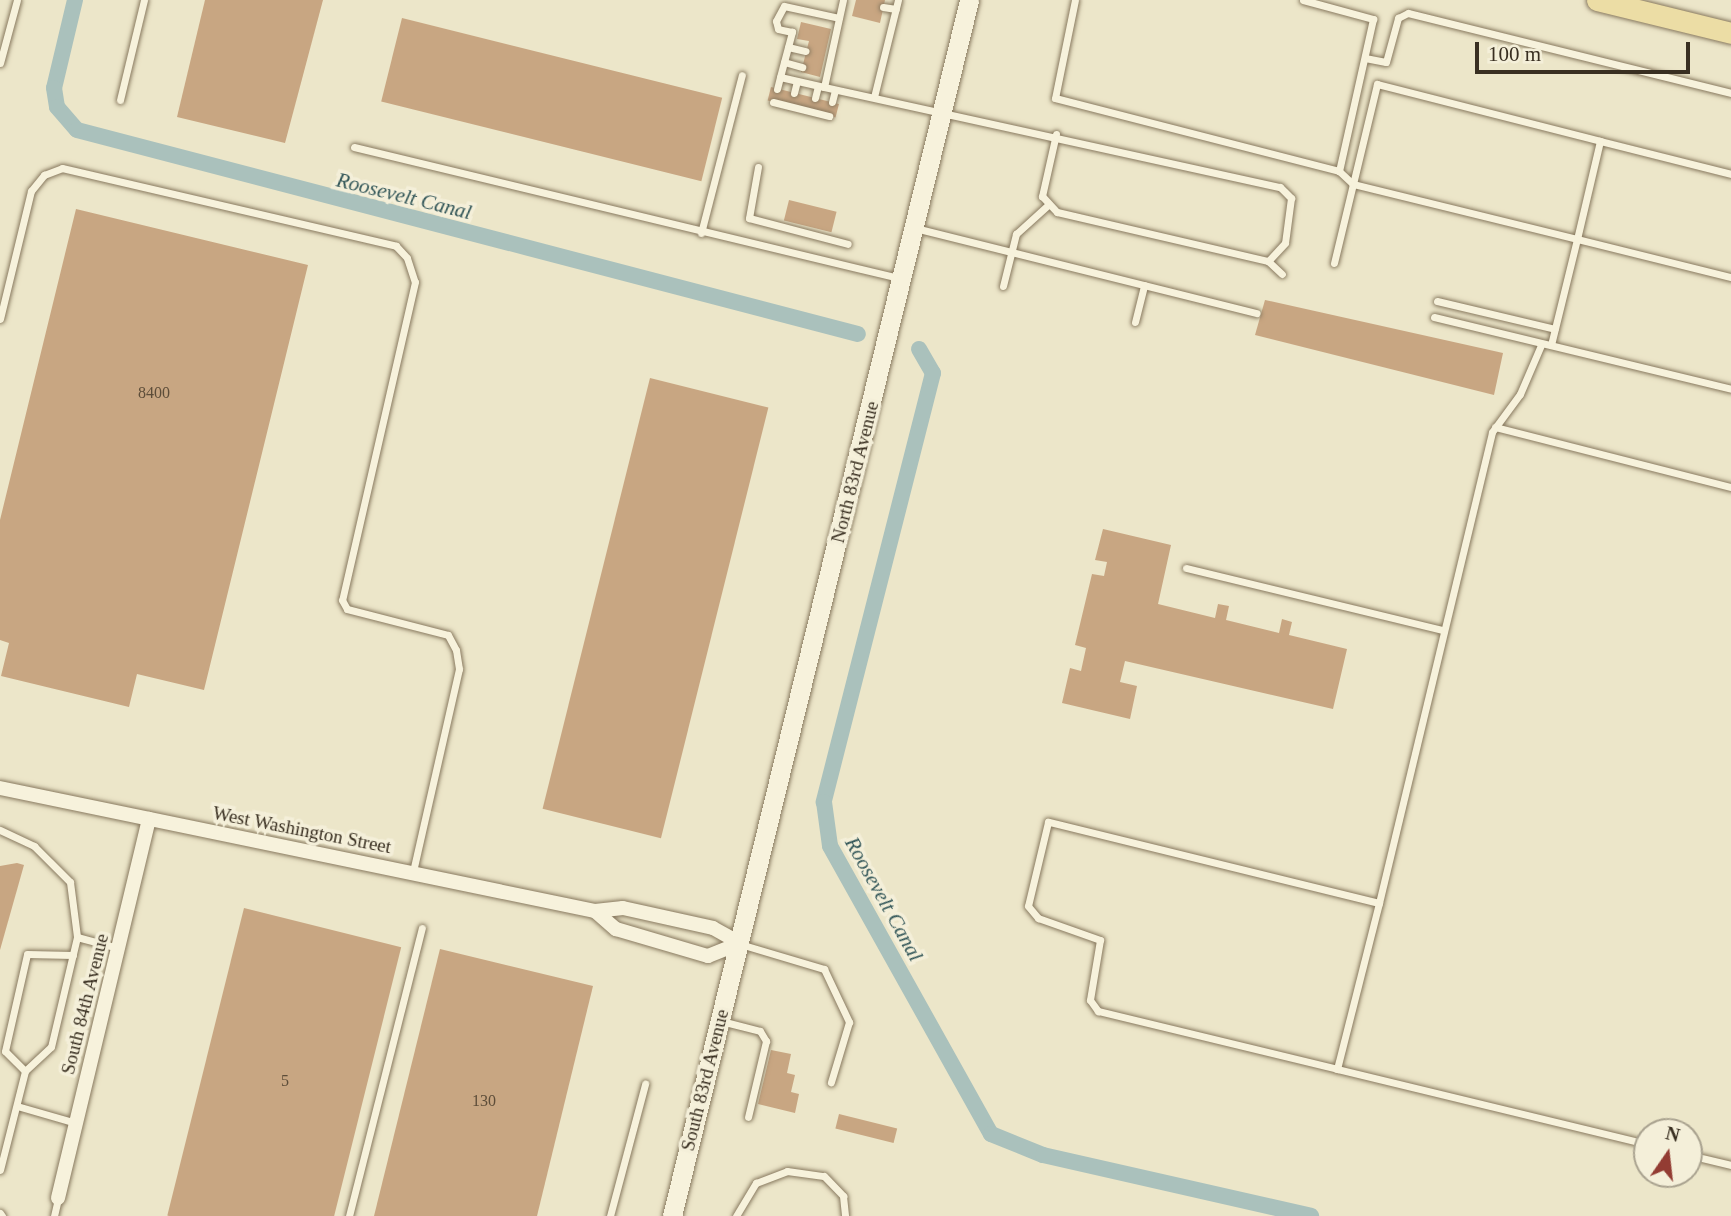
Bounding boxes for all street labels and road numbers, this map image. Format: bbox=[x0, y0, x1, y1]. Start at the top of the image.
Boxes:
street label: North 83rd Avenue bbox=[826, 398, 884, 546]
street label: West Washington Street bbox=[211, 801, 393, 859]
street label: South 84th Avenue bbox=[56, 931, 114, 1077]
street label: South 83rd Avenue bbox=[676, 1006, 734, 1154]

